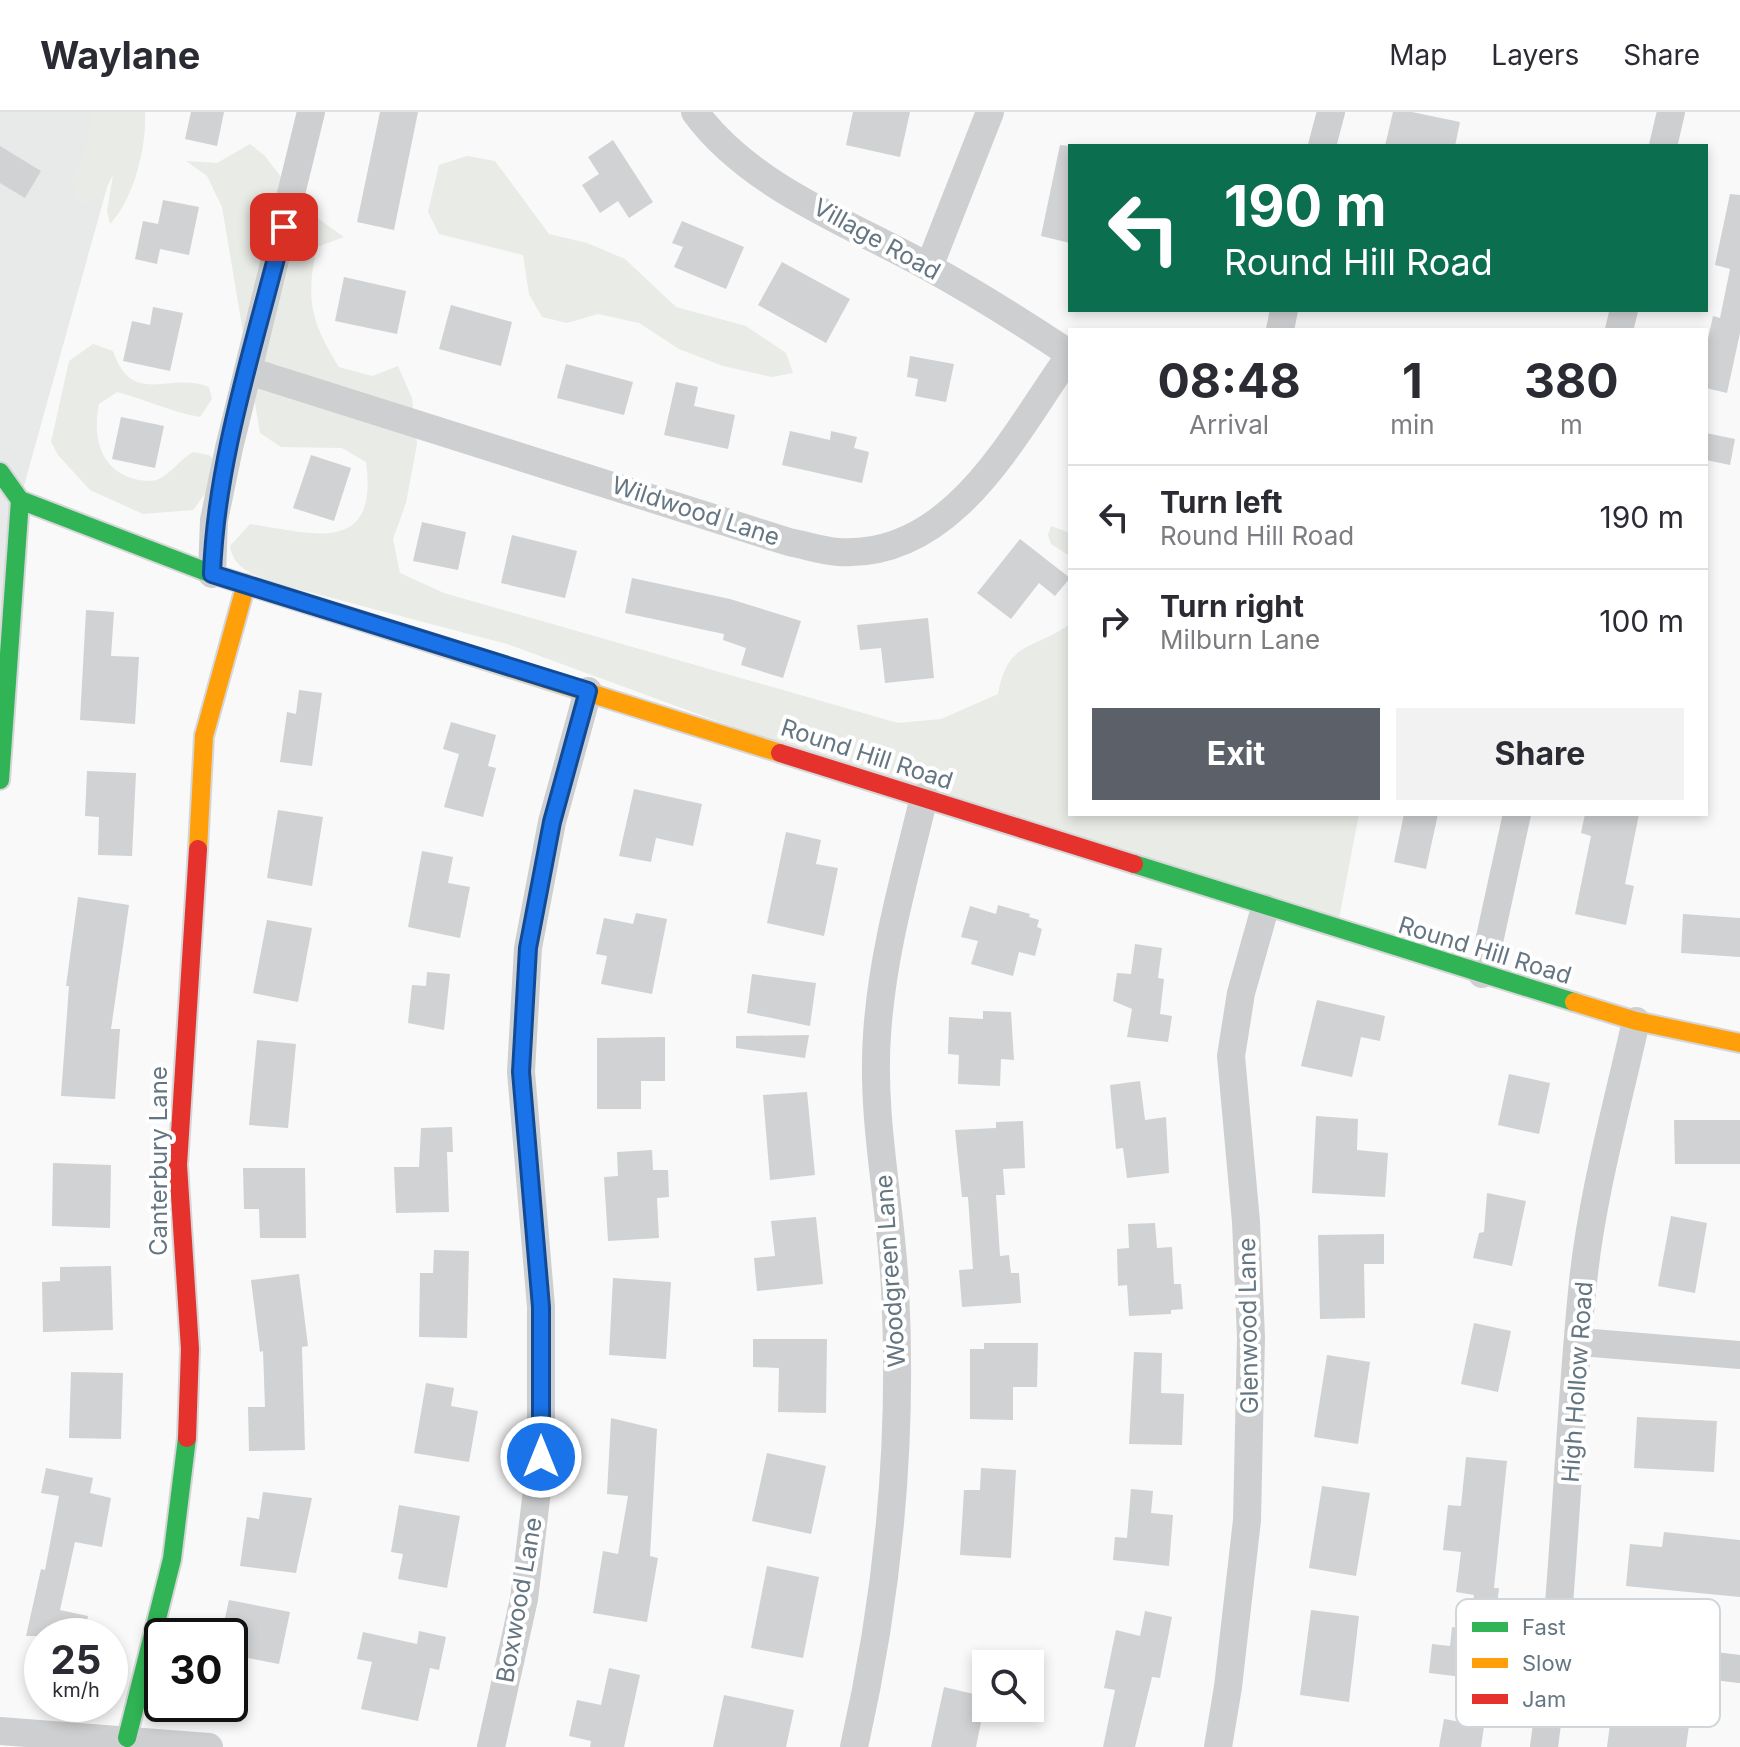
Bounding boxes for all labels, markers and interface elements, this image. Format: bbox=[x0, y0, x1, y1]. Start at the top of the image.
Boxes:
text: Waylane bbox=[40, 32, 200, 78]
text: Map bbox=[1389, 38, 1447, 72]
text: Layers bbox=[1491, 38, 1579, 72]
text: Share bbox=[1623, 38, 1700, 72]
text: 190 m bbox=[1224, 172, 1387, 240]
icon: left bbox=[1092, 176, 1196, 280]
street label: Village Road bbox=[808, 192, 946, 286]
pin bbox=[250, 193, 318, 261]
icon: arrive bbox=[262, 205, 306, 249]
text: Round Hill Road bbox=[1224, 240, 1493, 284]
text: 08:48 bbox=[1157, 351, 1301, 410]
text: 1 bbox=[1402, 351, 1423, 410]
text: 380 bbox=[1524, 351, 1619, 410]
text: Arrival bbox=[1189, 409, 1269, 440]
text: min bbox=[1390, 409, 1435, 440]
text: m bbox=[1560, 409, 1583, 440]
street label: Wildwood Lane bbox=[608, 470, 784, 552]
text: Turn left bbox=[1160, 484, 1282, 520]
icon: left bbox=[1092, 495, 1136, 539]
text: 190 m bbox=[1600, 499, 1684, 535]
text: Round Hill Road bbox=[1160, 520, 1354, 551]
text: Turn right bbox=[1160, 588, 1304, 624]
icon: right bbox=[1092, 599, 1136, 643]
text: 100 m bbox=[1599, 603, 1684, 639]
text: Milburn Lane bbox=[1160, 624, 1320, 655]
button: Exit bbox=[1092, 708, 1380, 800]
button: Share bbox=[1396, 708, 1684, 800]
street label: Round Hill Road bbox=[777, 713, 957, 795]
street label: Round Hill Road bbox=[1395, 910, 1575, 990]
street label: Canterbury Lane bbox=[144, 1066, 173, 1256]
street label: Woodgreen Lane bbox=[869, 1174, 911, 1368]
street label: Glenwood Lane bbox=[1232, 1237, 1264, 1415]
street label: High Hollow Road bbox=[1556, 1281, 1598, 1483]
position arrow bbox=[499, 1415, 583, 1499]
street label: Boxwood Lane bbox=[490, 1515, 548, 1685]
legend bbox=[1456, 1599, 1720, 1727]
text: Fast bbox=[1522, 1614, 1566, 1640]
speed limit sign: 30 bbox=[144, 1618, 248, 1722]
text: 25 bbox=[51, 1635, 101, 1684]
map controls bbox=[972, 1650, 1044, 1722]
button: search bbox=[972, 1650, 1044, 1722]
text: Slow bbox=[1522, 1650, 1572, 1676]
text: km/h bbox=[52, 1678, 100, 1702]
text: Jam bbox=[1522, 1686, 1566, 1712]

